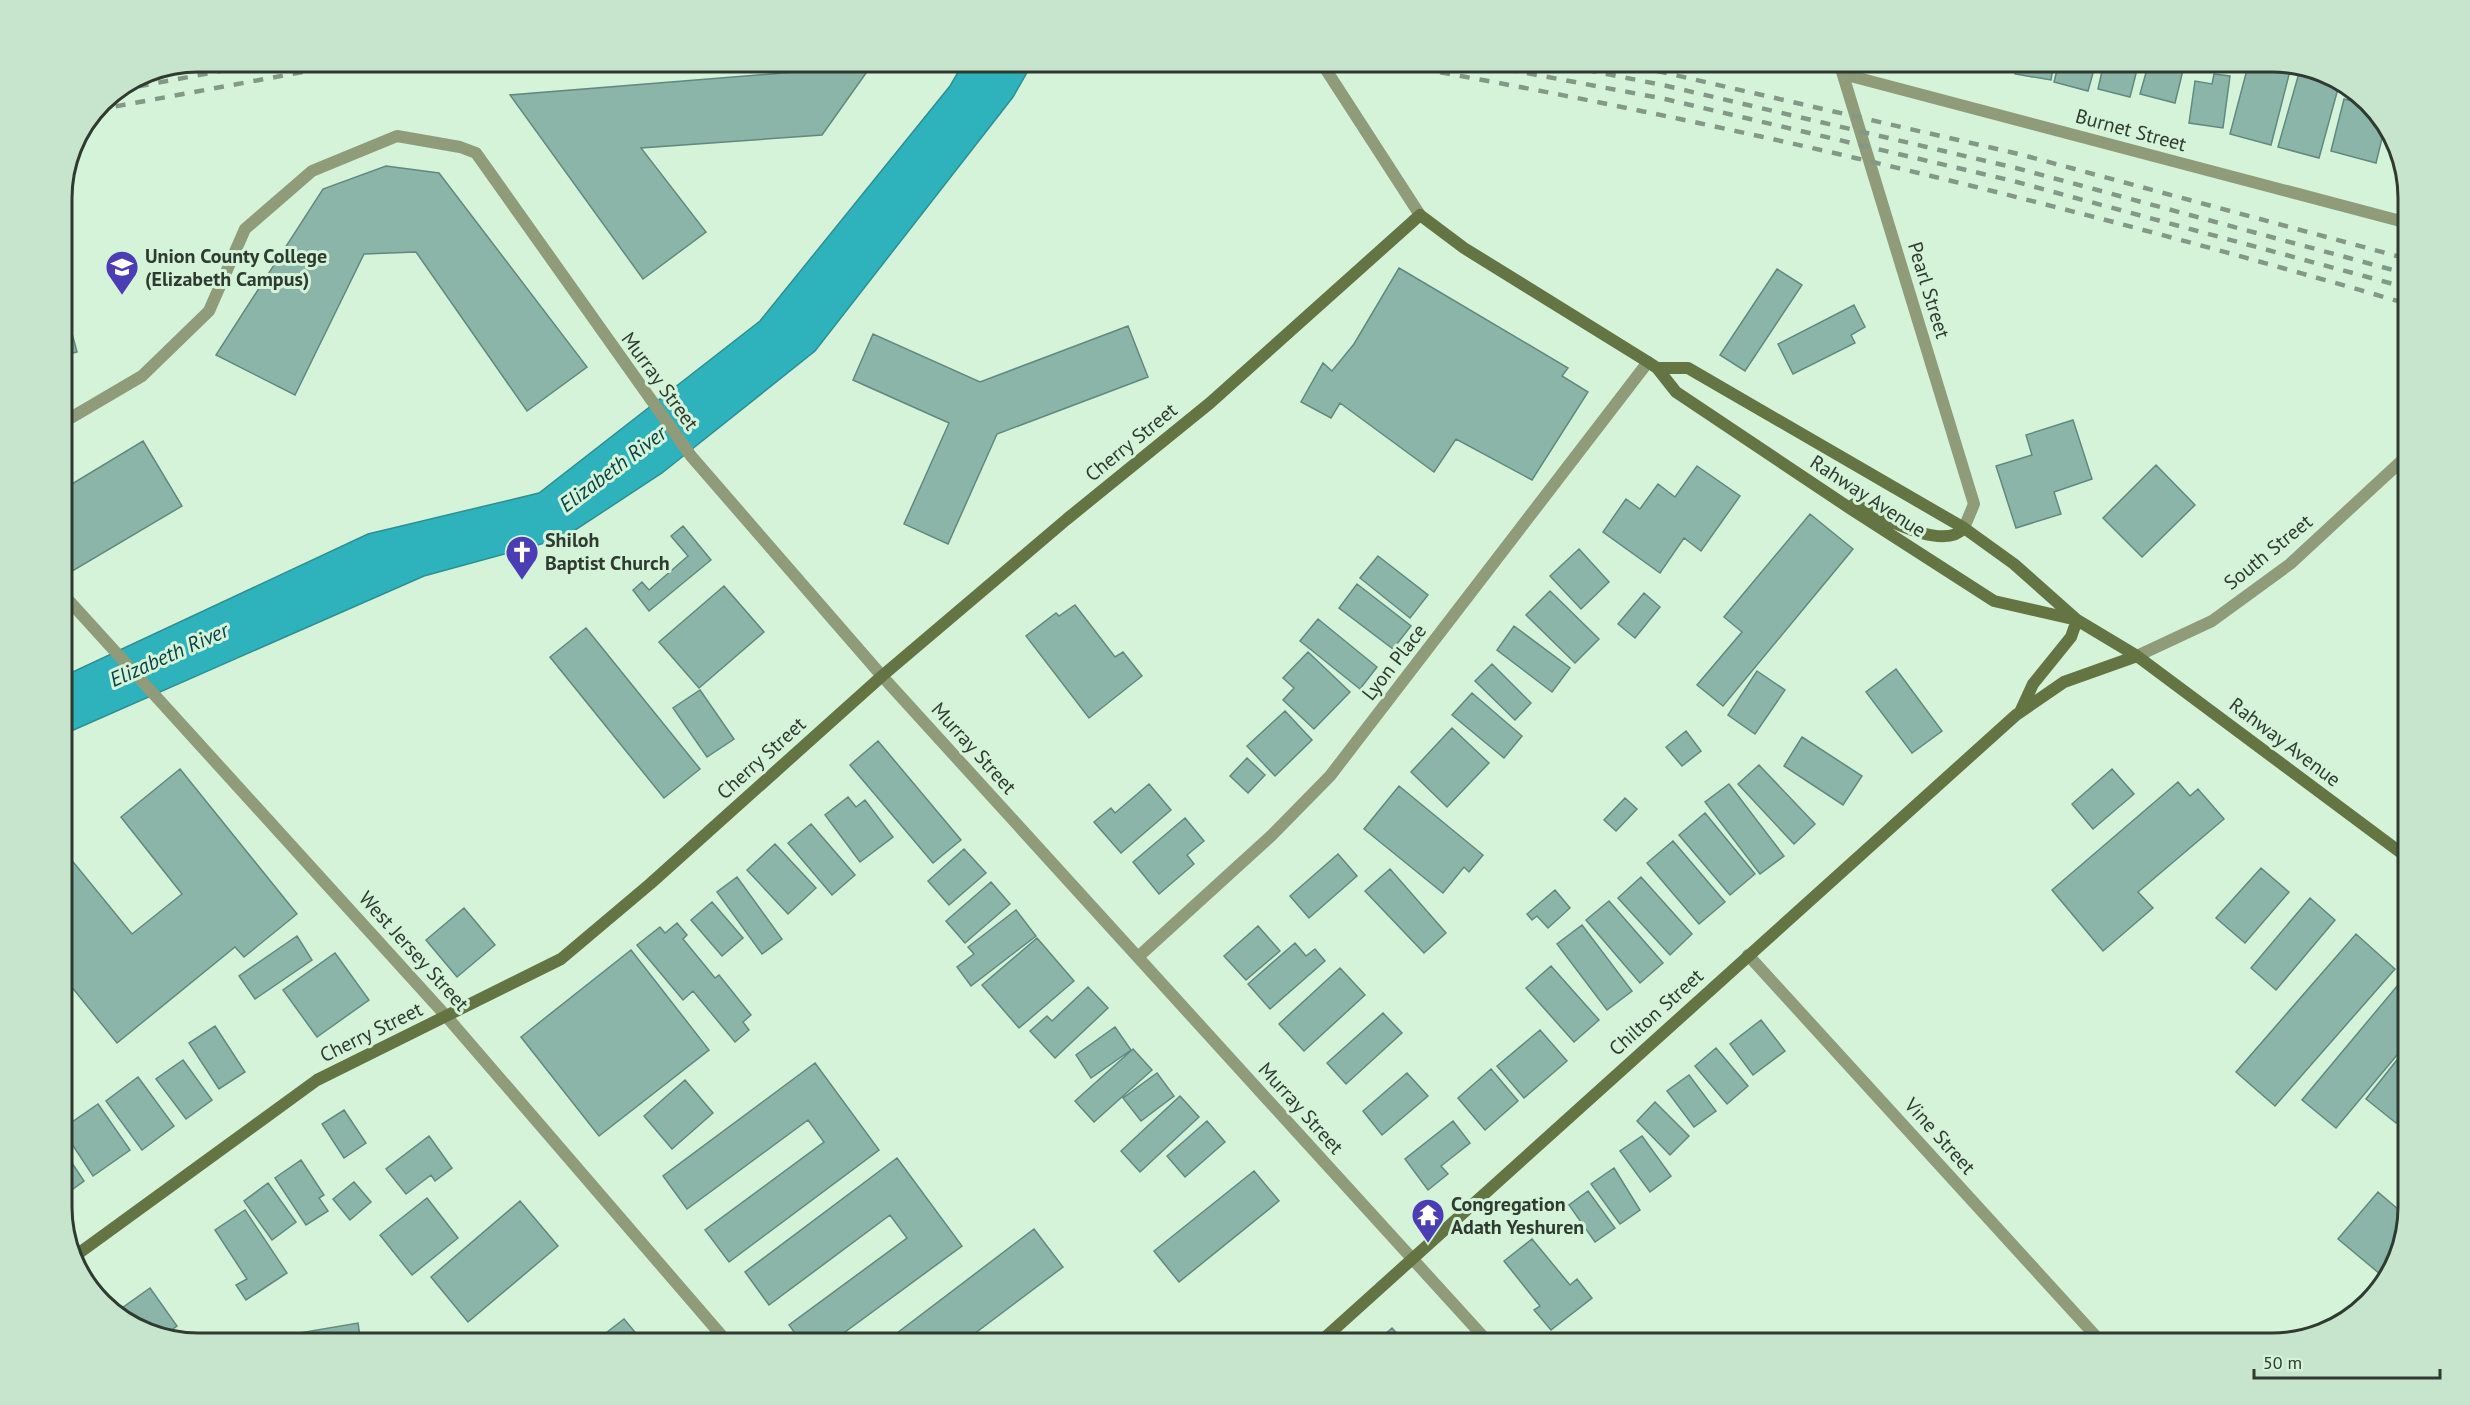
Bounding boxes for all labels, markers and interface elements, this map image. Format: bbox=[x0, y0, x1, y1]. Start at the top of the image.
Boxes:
street label: Burnet Street bbox=[2073, 103, 2189, 157]
street label: Pearl Street bbox=[1902, 239, 1956, 342]
place label: Union County College (Elizabeth Campus) bbox=[145, 243, 327, 292]
school or university icon: Union County College (Elizabeth Campus) bbox=[104, 249, 140, 296]
street label: Murray Street bbox=[616, 327, 704, 435]
street label: Cherry Street bbox=[1080, 397, 1183, 487]
water label: Elizabeth River bbox=[554, 418, 673, 518]
street label: Rahway Avenue bbox=[1805, 449, 1931, 543]
street label: South Street bbox=[2219, 508, 2318, 596]
place label: Shiloh Baptist Church bbox=[545, 527, 670, 576]
church icon: Shiloh Baptist Church bbox=[504, 534, 540, 581]
water label: Elizabeth River bbox=[105, 615, 234, 693]
street label: Lyon Place bbox=[1356, 618, 1432, 706]
street label: Rahway Avenue bbox=[2224, 692, 2346, 792]
street label: Murray Street bbox=[926, 697, 1022, 800]
street label: Cherry Street bbox=[711, 711, 811, 805]
street label: West Jersey Street bbox=[353, 886, 475, 1016]
street label: Chilton Street bbox=[1603, 963, 1709, 1061]
street label: Cherry Street bbox=[315, 996, 427, 1068]
street label: Murray Street bbox=[1253, 1057, 1349, 1160]
street label: Vine Street bbox=[1898, 1092, 1981, 1180]
place label: Congregation Adath Yeshuren bbox=[1451, 1191, 1584, 1240]
temple icon: Congregation Adath Yeshuren bbox=[1410, 1197, 1446, 1244]
scale bar bbox=[2254, 1342, 2440, 1380]
text: 50 m bbox=[2263, 1351, 2302, 1374]

